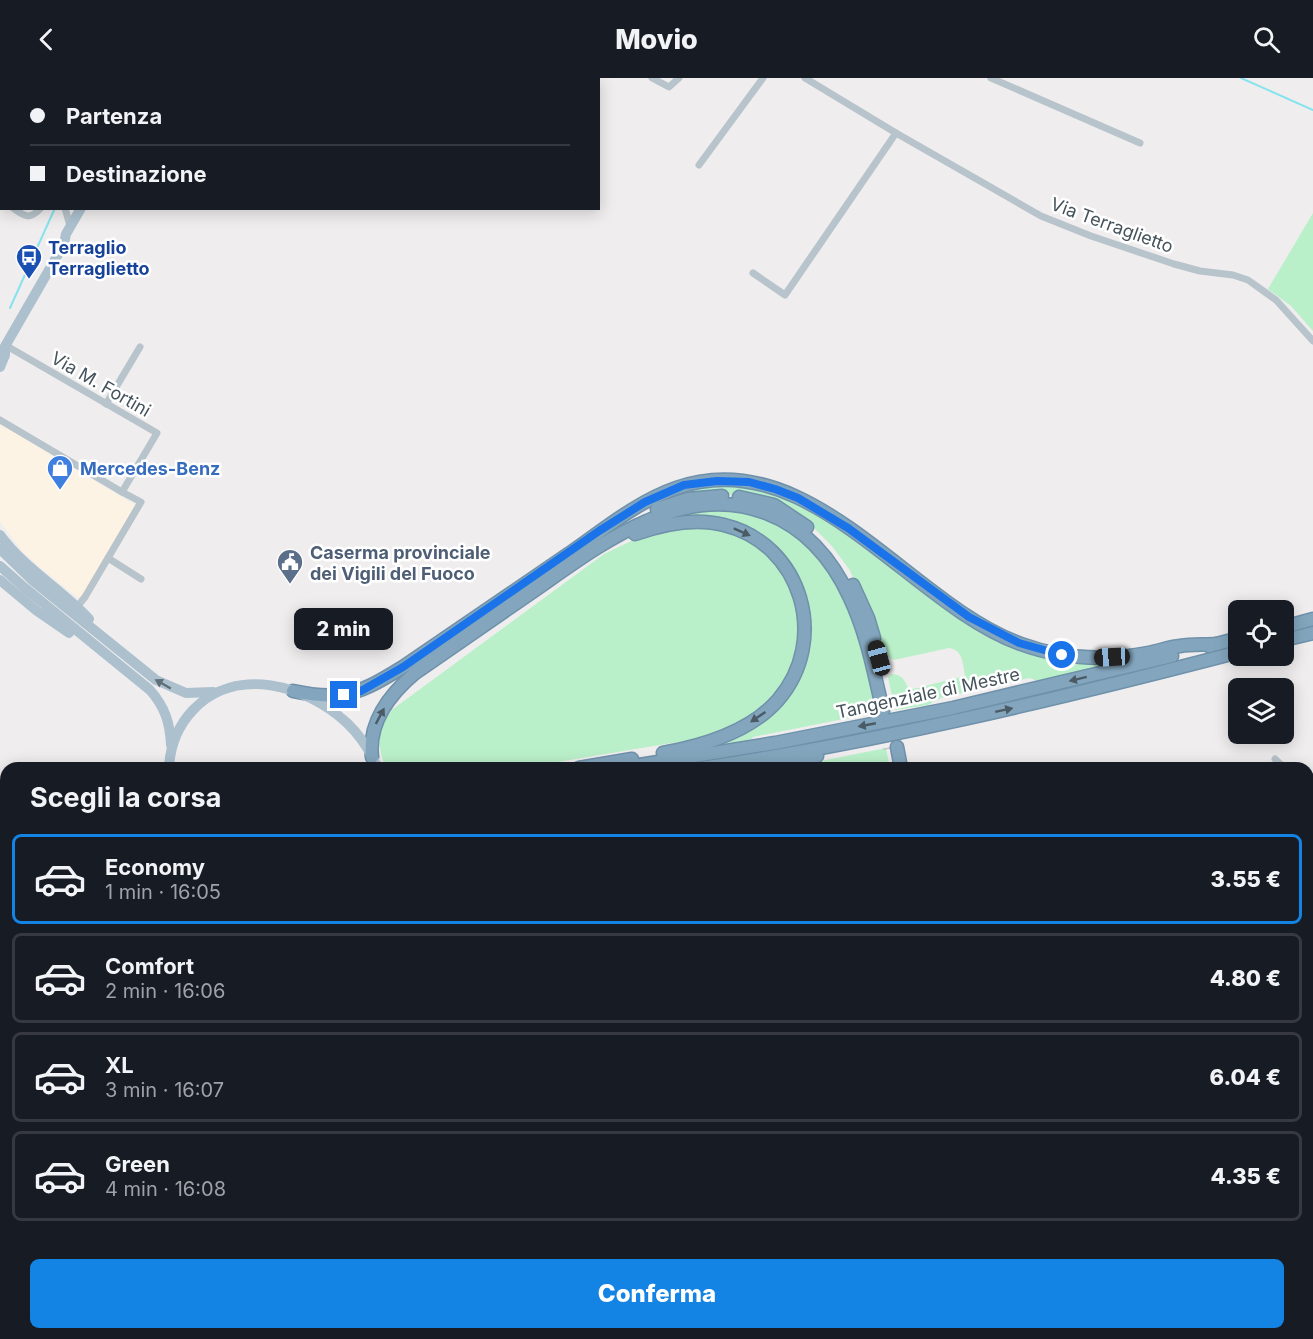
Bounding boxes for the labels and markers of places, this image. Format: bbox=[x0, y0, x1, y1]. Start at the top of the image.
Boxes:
place label: Terraglio Terraglietto bbox=[48, 237, 150, 279]
bus stop icon: Terraglio Terraglietto bbox=[14, 242, 44, 280]
shop icon: Mercedes-Benz bbox=[45, 453, 75, 491]
place label: Mercedes-Benz bbox=[80, 458, 220, 479]
place label: Caserma provinciale dei Vigili del Fuoco bbox=[310, 542, 491, 584]
public building icon: Caserma provinciale dei Vigili del Fuoco bbox=[275, 547, 305, 585]

